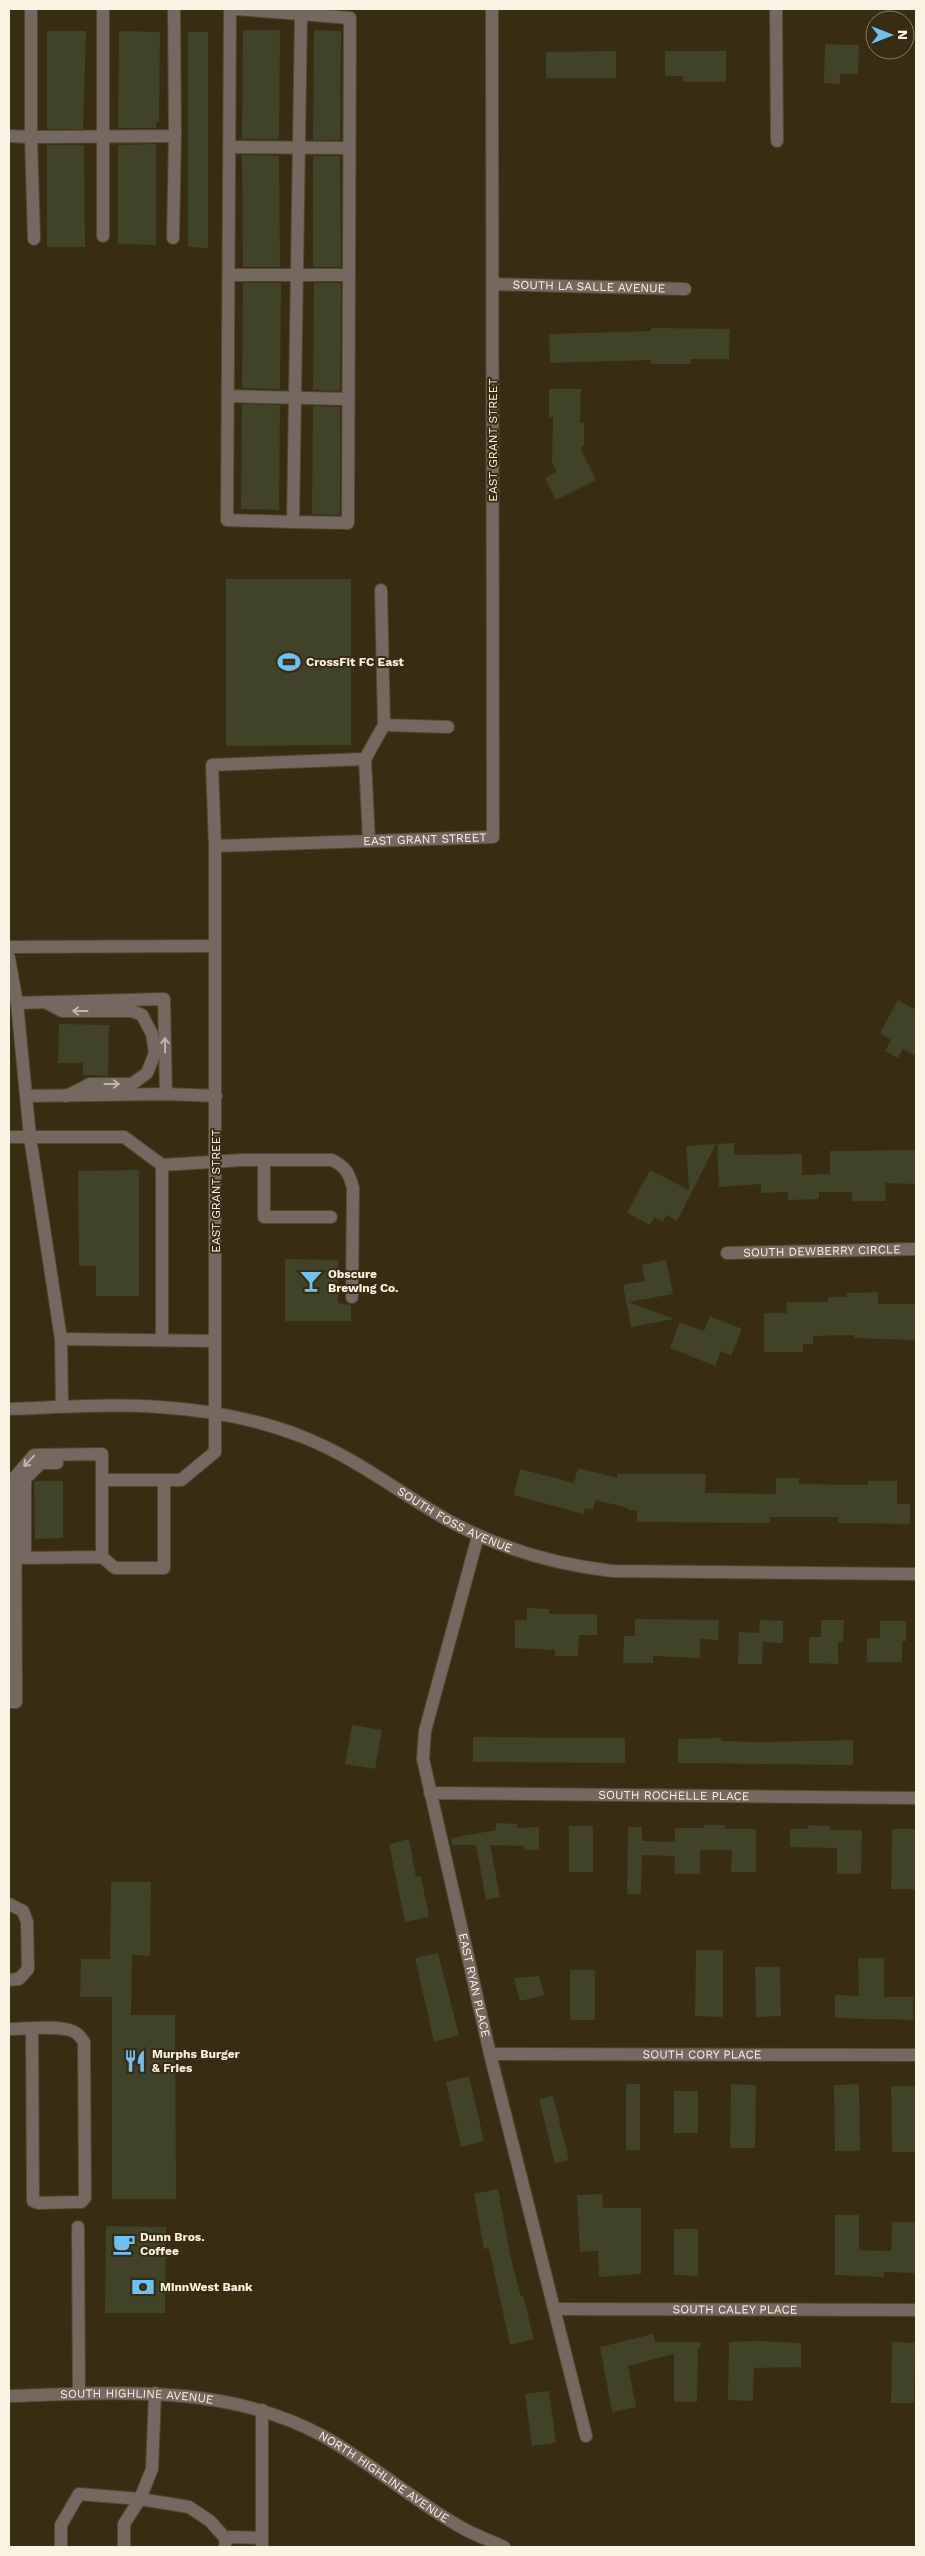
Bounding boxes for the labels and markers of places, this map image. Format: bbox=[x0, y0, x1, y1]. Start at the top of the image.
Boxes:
sports icon: CrossFit FC East bbox=[276, 649, 302, 675]
place label: CrossFit FC East bbox=[306, 655, 405, 669]
place label: Obscure Brewing Co. bbox=[328, 1267, 399, 1295]
bar icon: Obscure Brewing Co. bbox=[298, 1268, 324, 1294]
place label: Murphs Burger & Fries bbox=[152, 2047, 241, 2075]
restaurant icon: Murphs Burger & Fries bbox=[122, 2048, 148, 2074]
place label: Dunn Bros. Coffee bbox=[140, 2230, 205, 2258]
cafe icon: Dunn Bros. Coffee bbox=[111, 2231, 137, 2257]
bank icon: MinnWest Bank bbox=[130, 2274, 156, 2300]
place label: MinnWest Bank bbox=[160, 2280, 253, 2294]

